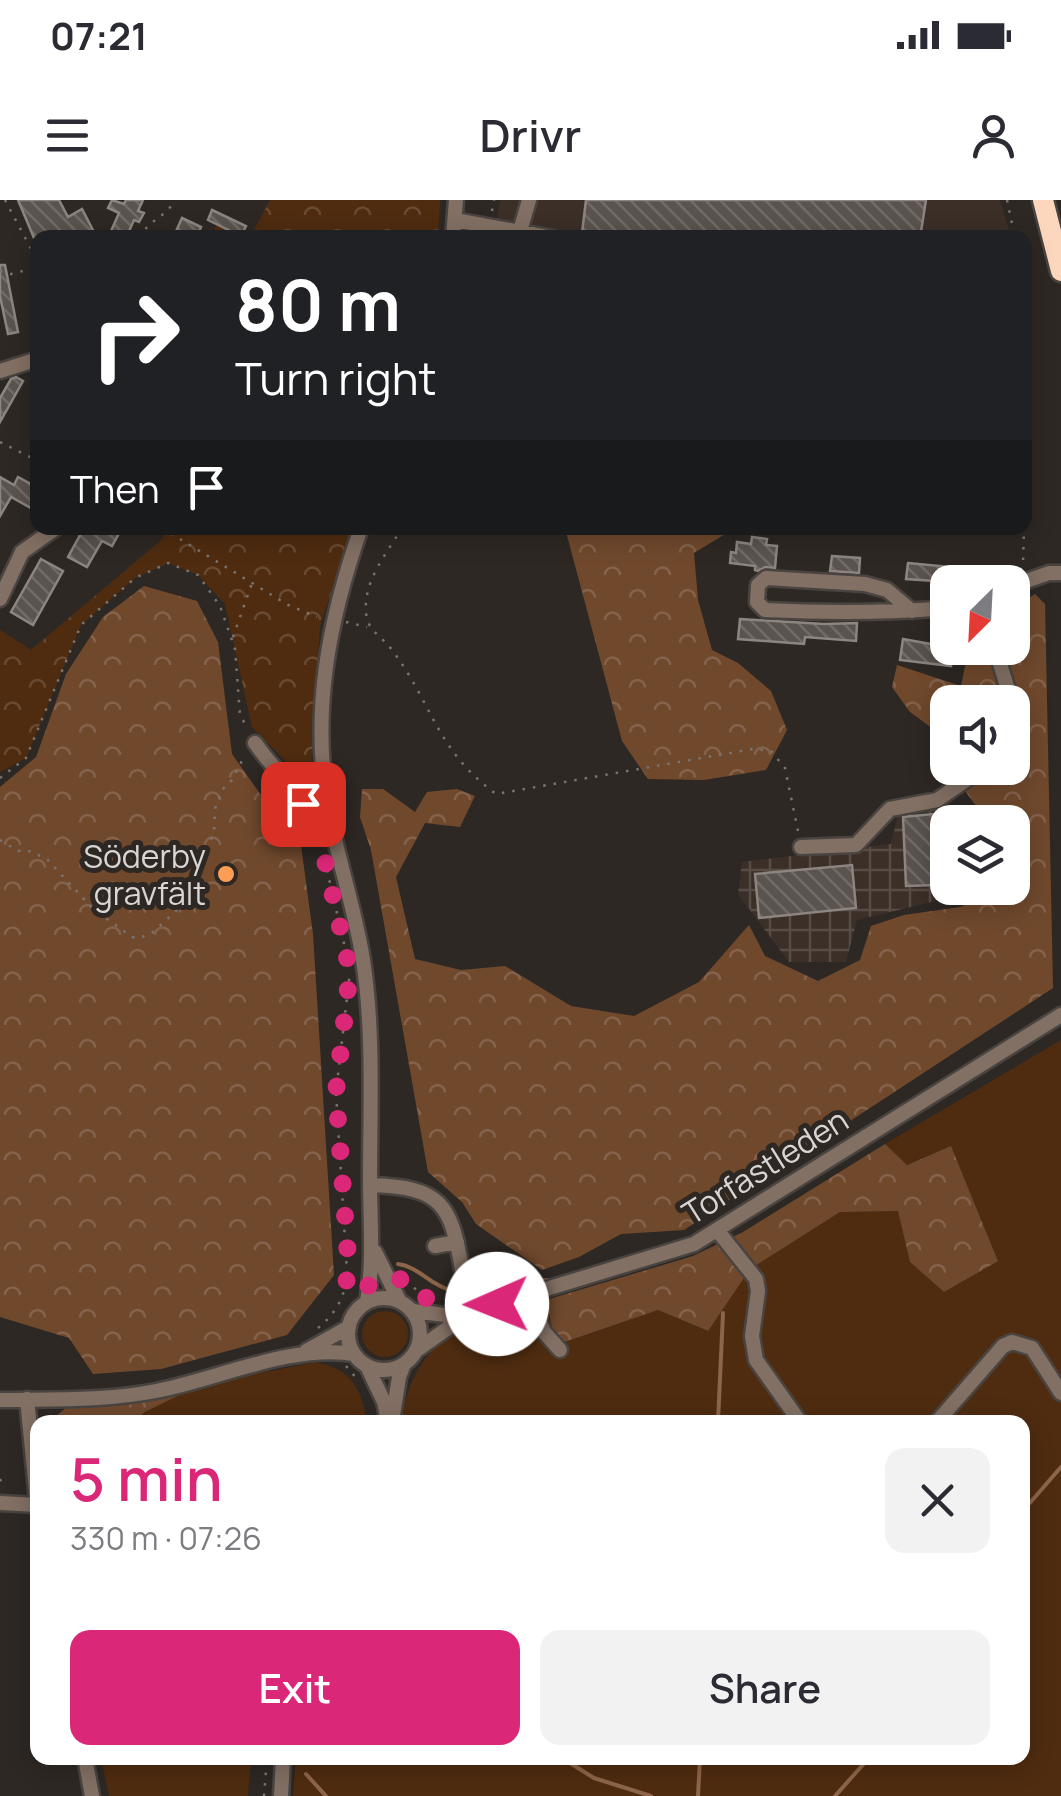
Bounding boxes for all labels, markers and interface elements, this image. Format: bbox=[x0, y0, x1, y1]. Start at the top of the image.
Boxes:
text: 07:21 bbox=[50, 9, 148, 61]
text: Drivr bbox=[480, 104, 581, 166]
icon: menu bbox=[40, 108, 95, 163]
icon: person bbox=[966, 108, 1021, 163]
text: 80 m bbox=[235, 256, 401, 352]
icon: right bbox=[70, 270, 200, 400]
text: Turn right bbox=[235, 347, 436, 409]
icon: arrive bbox=[179, 460, 234, 515]
text: Then bbox=[70, 462, 159, 514]
north arrow bbox=[930, 565, 1030, 665]
map controls bbox=[930, 565, 1030, 905]
button: sound bbox=[930, 685, 1030, 785]
pin bbox=[261, 762, 346, 847]
icon: arrive bbox=[276, 777, 331, 832]
button: layers bbox=[930, 805, 1030, 905]
place label: Söderby gravfält bbox=[83, 834, 206, 915]
marker: Söderby gravfält bbox=[215, 863, 237, 885]
street label: Torfastleden bbox=[674, 1098, 856, 1234]
position arrow bbox=[445, 1252, 549, 1356]
text: 5 min bbox=[70, 1437, 223, 1519]
button: close bbox=[885, 1448, 990, 1553]
text: 330 m · 07:26 bbox=[70, 1516, 262, 1560]
button: Exit bbox=[70, 1630, 520, 1745]
button: Share bbox=[540, 1630, 990, 1745]

